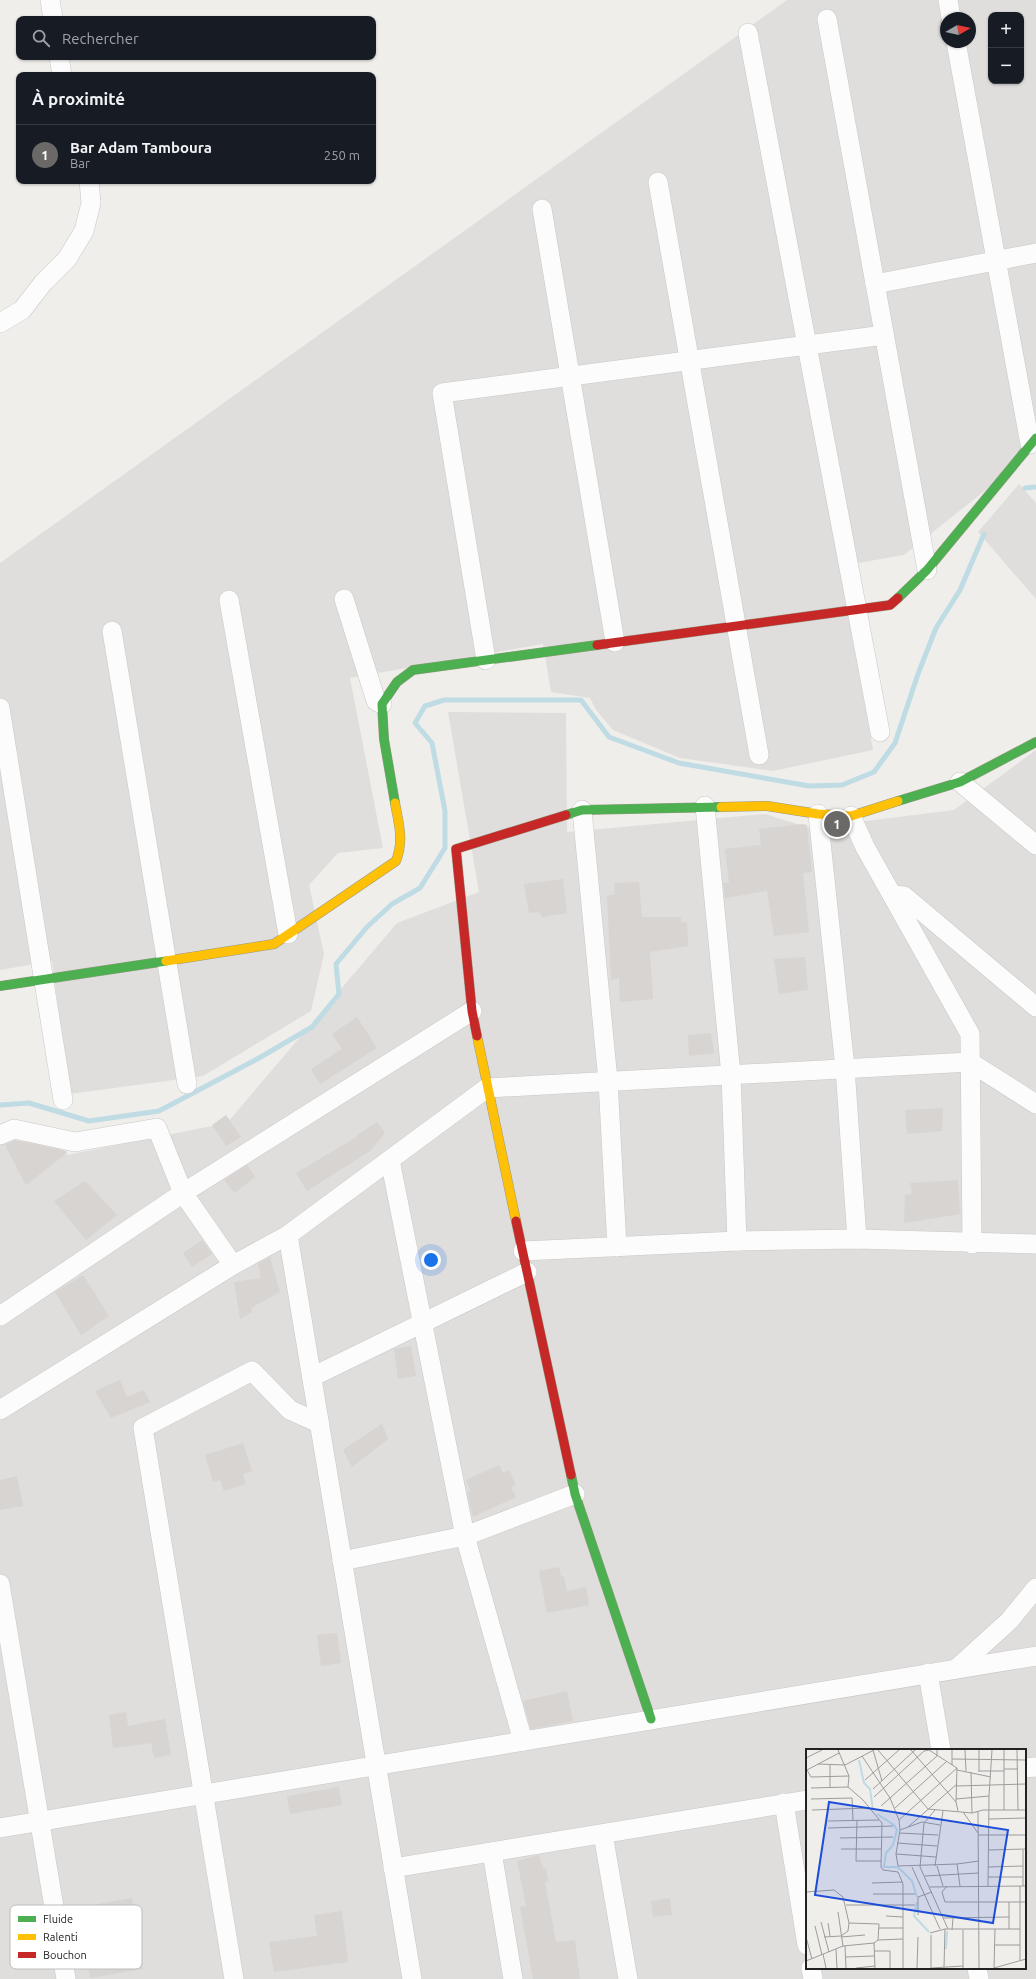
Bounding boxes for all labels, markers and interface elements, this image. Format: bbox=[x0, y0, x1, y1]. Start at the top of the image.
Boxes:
north arrow bbox=[940, 12, 976, 48]
map controls bbox=[988, 12, 1024, 84]
button: + bbox=[988, 12, 1024, 48]
search box bbox=[16, 16, 376, 60]
icon: search bbox=[30, 27, 52, 49]
text: Rechercher bbox=[62, 30, 139, 47]
button: − bbox=[988, 48, 1024, 84]
text: À proximité bbox=[32, 89, 125, 108]
text: Bar Adam Tamboura bbox=[70, 139, 212, 156]
text: 1 bbox=[41, 148, 49, 162]
text: 250 m bbox=[324, 148, 360, 162]
text: Bar bbox=[70, 156, 90, 170]
pin: 1 bbox=[824, 809, 850, 839]
your location bbox=[421, 1250, 441, 1270]
inset map bbox=[806, 1749, 1026, 1969]
legend bbox=[10, 1905, 142, 1969]
text: Fluide bbox=[43, 1913, 73, 1925]
text: Ralenti bbox=[43, 1931, 78, 1943]
text: Bouchon bbox=[43, 1949, 87, 1961]

